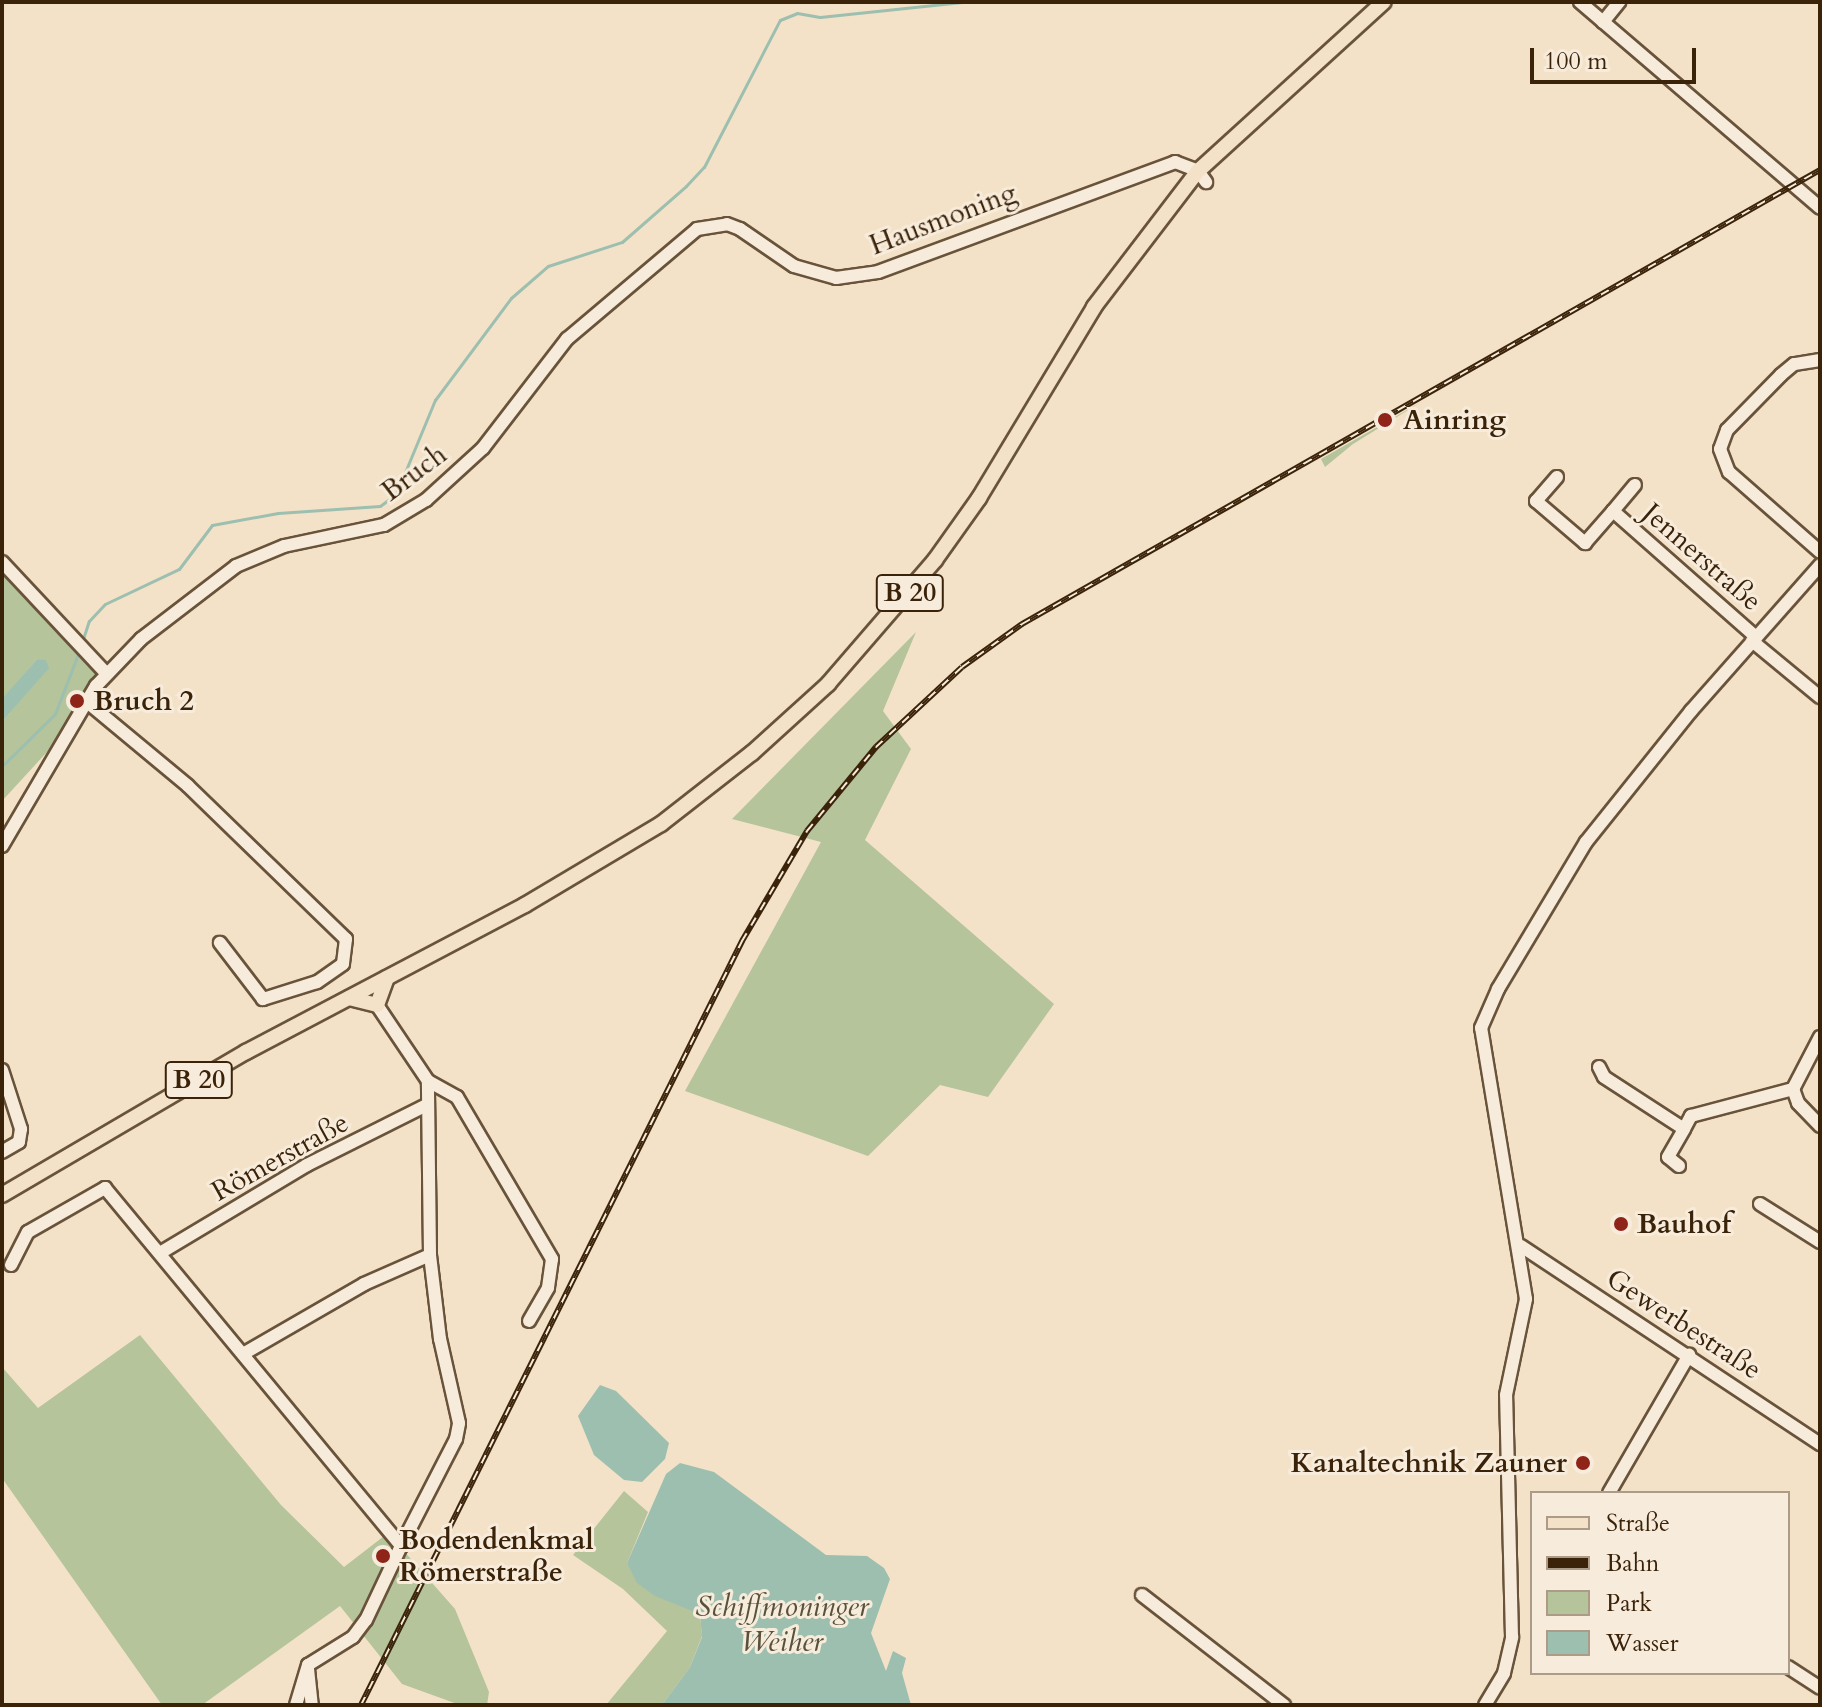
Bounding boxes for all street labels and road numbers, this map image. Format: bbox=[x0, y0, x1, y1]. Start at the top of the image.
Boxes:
street label: Hausmoning bbox=[865, 176, 1021, 262]
street label: Bruch bbox=[375, 438, 453, 508]
street label: Jennerstraße bbox=[1636, 496, 1768, 618]
road number: B 20 bbox=[874, 571, 946, 615]
road number: B 20 bbox=[163, 1058, 235, 1102]
street label: Römerstraße bbox=[206, 1106, 354, 1208]
street label: Gewerbestraße bbox=[1600, 1261, 1768, 1387]

